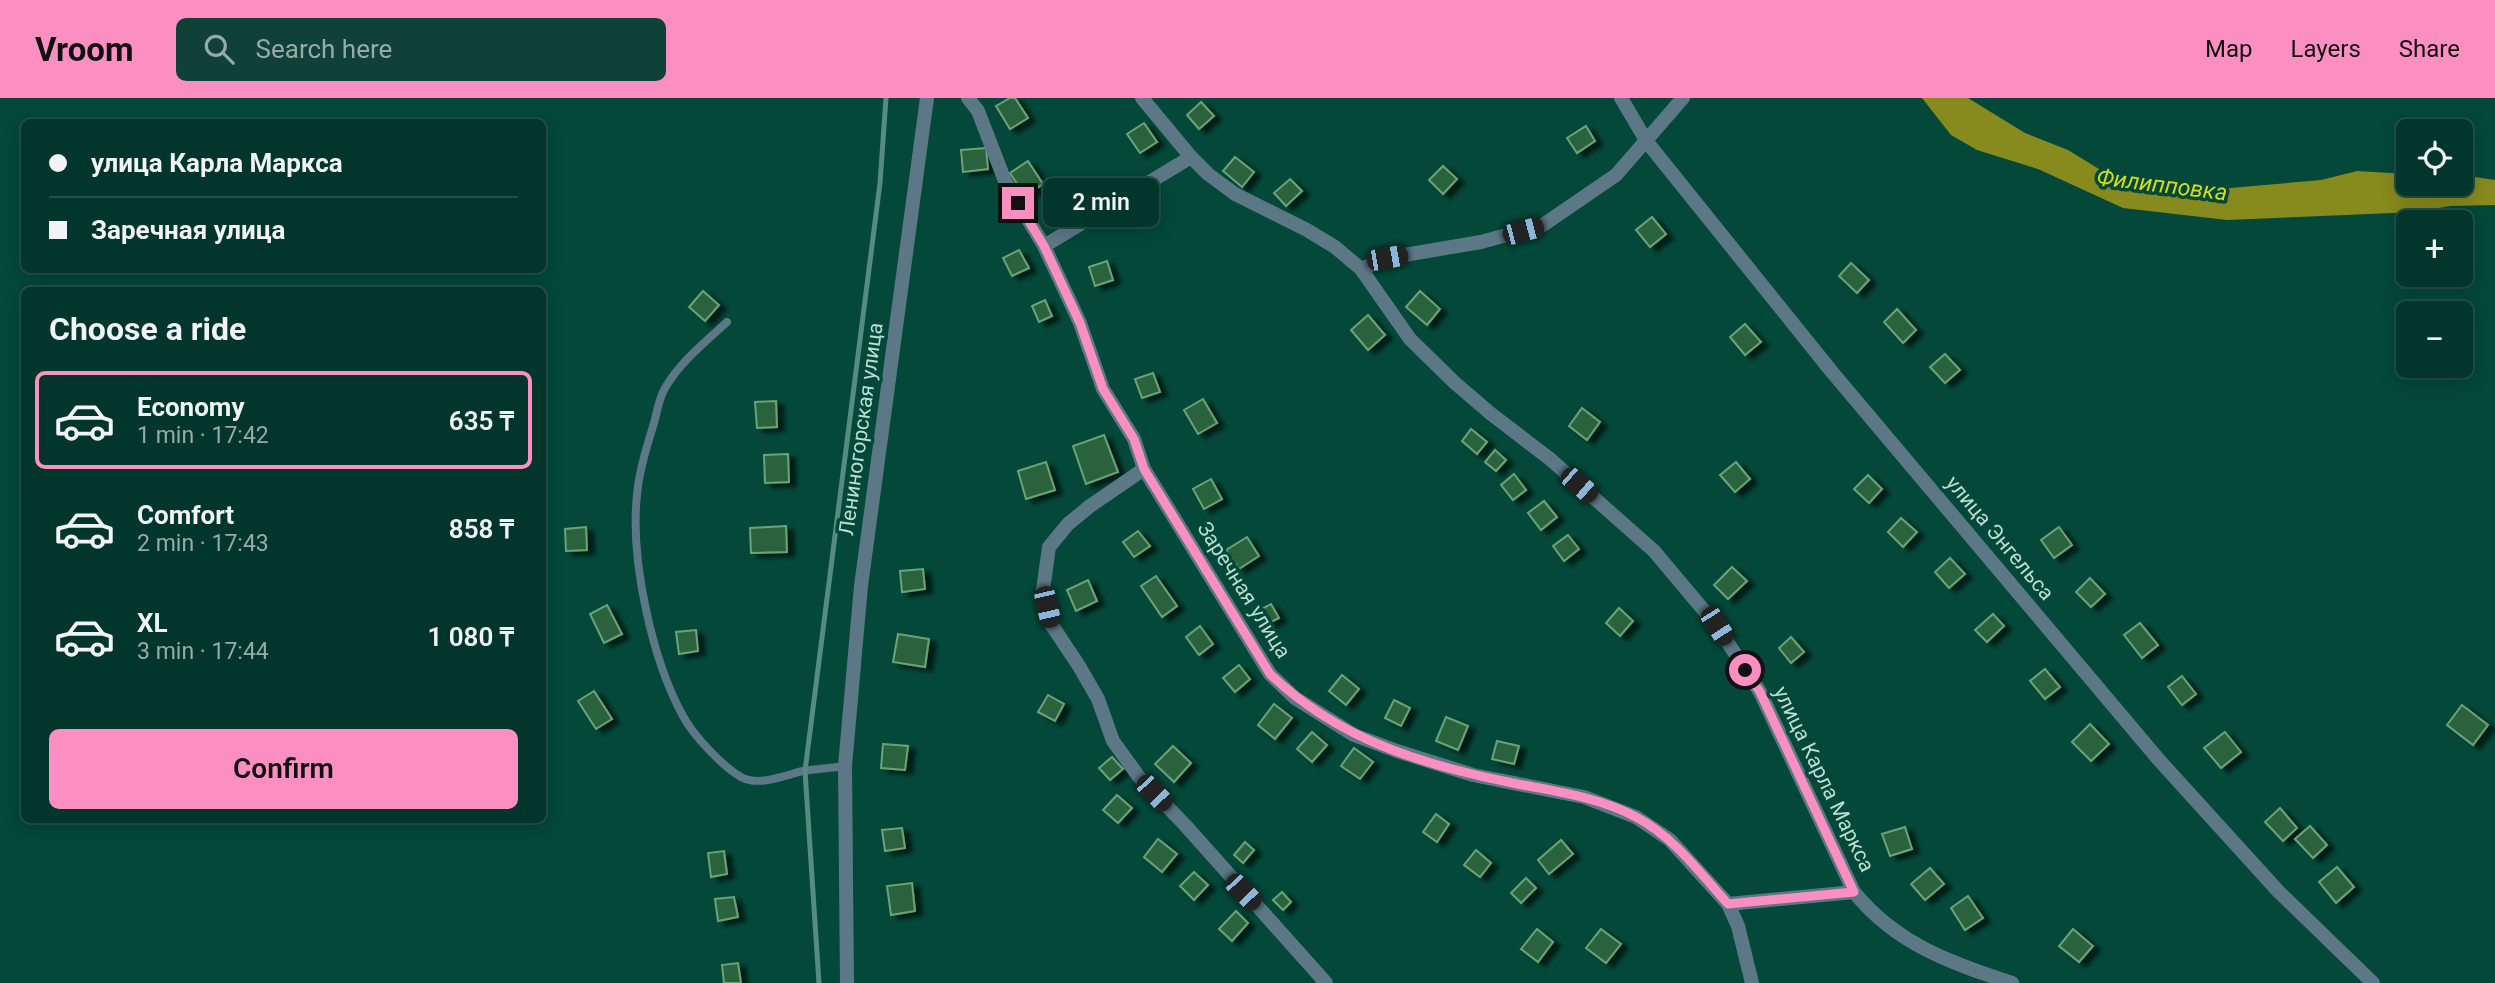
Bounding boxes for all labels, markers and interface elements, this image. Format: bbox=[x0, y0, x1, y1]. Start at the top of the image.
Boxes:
search box bbox=[176, 18, 666, 81]
text: Vroom bbox=[35, 30, 134, 69]
icon: search bbox=[200, 30, 238, 68]
text: Search here bbox=[256, 34, 392, 64]
text: Map bbox=[2205, 35, 2253, 63]
text: Layers bbox=[2291, 35, 2361, 63]
text: Share bbox=[2399, 35, 2460, 63]
map controls bbox=[2396, 119, 2473, 378]
button: locate bbox=[2396, 119, 2473, 196]
text: улица Карла Маркса bbox=[91, 148, 343, 178]
water label: Филипповка bbox=[2095, 164, 2229, 206]
callout: 2 min bbox=[1042, 178, 1158, 228]
route end bbox=[1002, 187, 1034, 219]
text: 2 min bbox=[1072, 189, 1130, 216]
button: + bbox=[2396, 210, 2473, 287]
text: Заречная улица bbox=[91, 215, 285, 245]
car bbox=[1500, 215, 1547, 247]
car bbox=[1365, 244, 1410, 272]
button: − bbox=[2396, 301, 2473, 378]
text: Choose a ride bbox=[49, 310, 246, 348]
street label: Лениногорская улица bbox=[834, 321, 888, 537]
icon: car bbox=[53, 389, 116, 452]
text: Economy bbox=[137, 392, 244, 422]
text: 635 ₸ bbox=[449, 406, 514, 436]
text: 1 min · 17:42 bbox=[137, 422, 269, 449]
car bbox=[1557, 463, 1602, 507]
street label: улица Энгельса bbox=[1941, 471, 2059, 605]
icon: car bbox=[53, 497, 116, 560]
text: Comfort bbox=[137, 500, 234, 530]
text: 858 ₸ bbox=[449, 514, 514, 544]
street label: Заречная улица bbox=[1192, 517, 1296, 663]
text: 2 min · 17:43 bbox=[137, 530, 269, 557]
car bbox=[1033, 584, 1062, 630]
car bbox=[1697, 603, 1738, 649]
icon: car bbox=[53, 605, 116, 668]
text: XL bbox=[137, 608, 168, 638]
text: 1 080 ₸ bbox=[427, 622, 514, 652]
text: 3 min · 17:44 bbox=[137, 638, 269, 665]
route start bbox=[1729, 654, 1761, 686]
street label: улица Карла Маркса bbox=[1769, 682, 1879, 876]
button: Confirm bbox=[49, 729, 518, 809]
car bbox=[1132, 771, 1177, 815]
car bbox=[1221, 870, 1266, 914]

